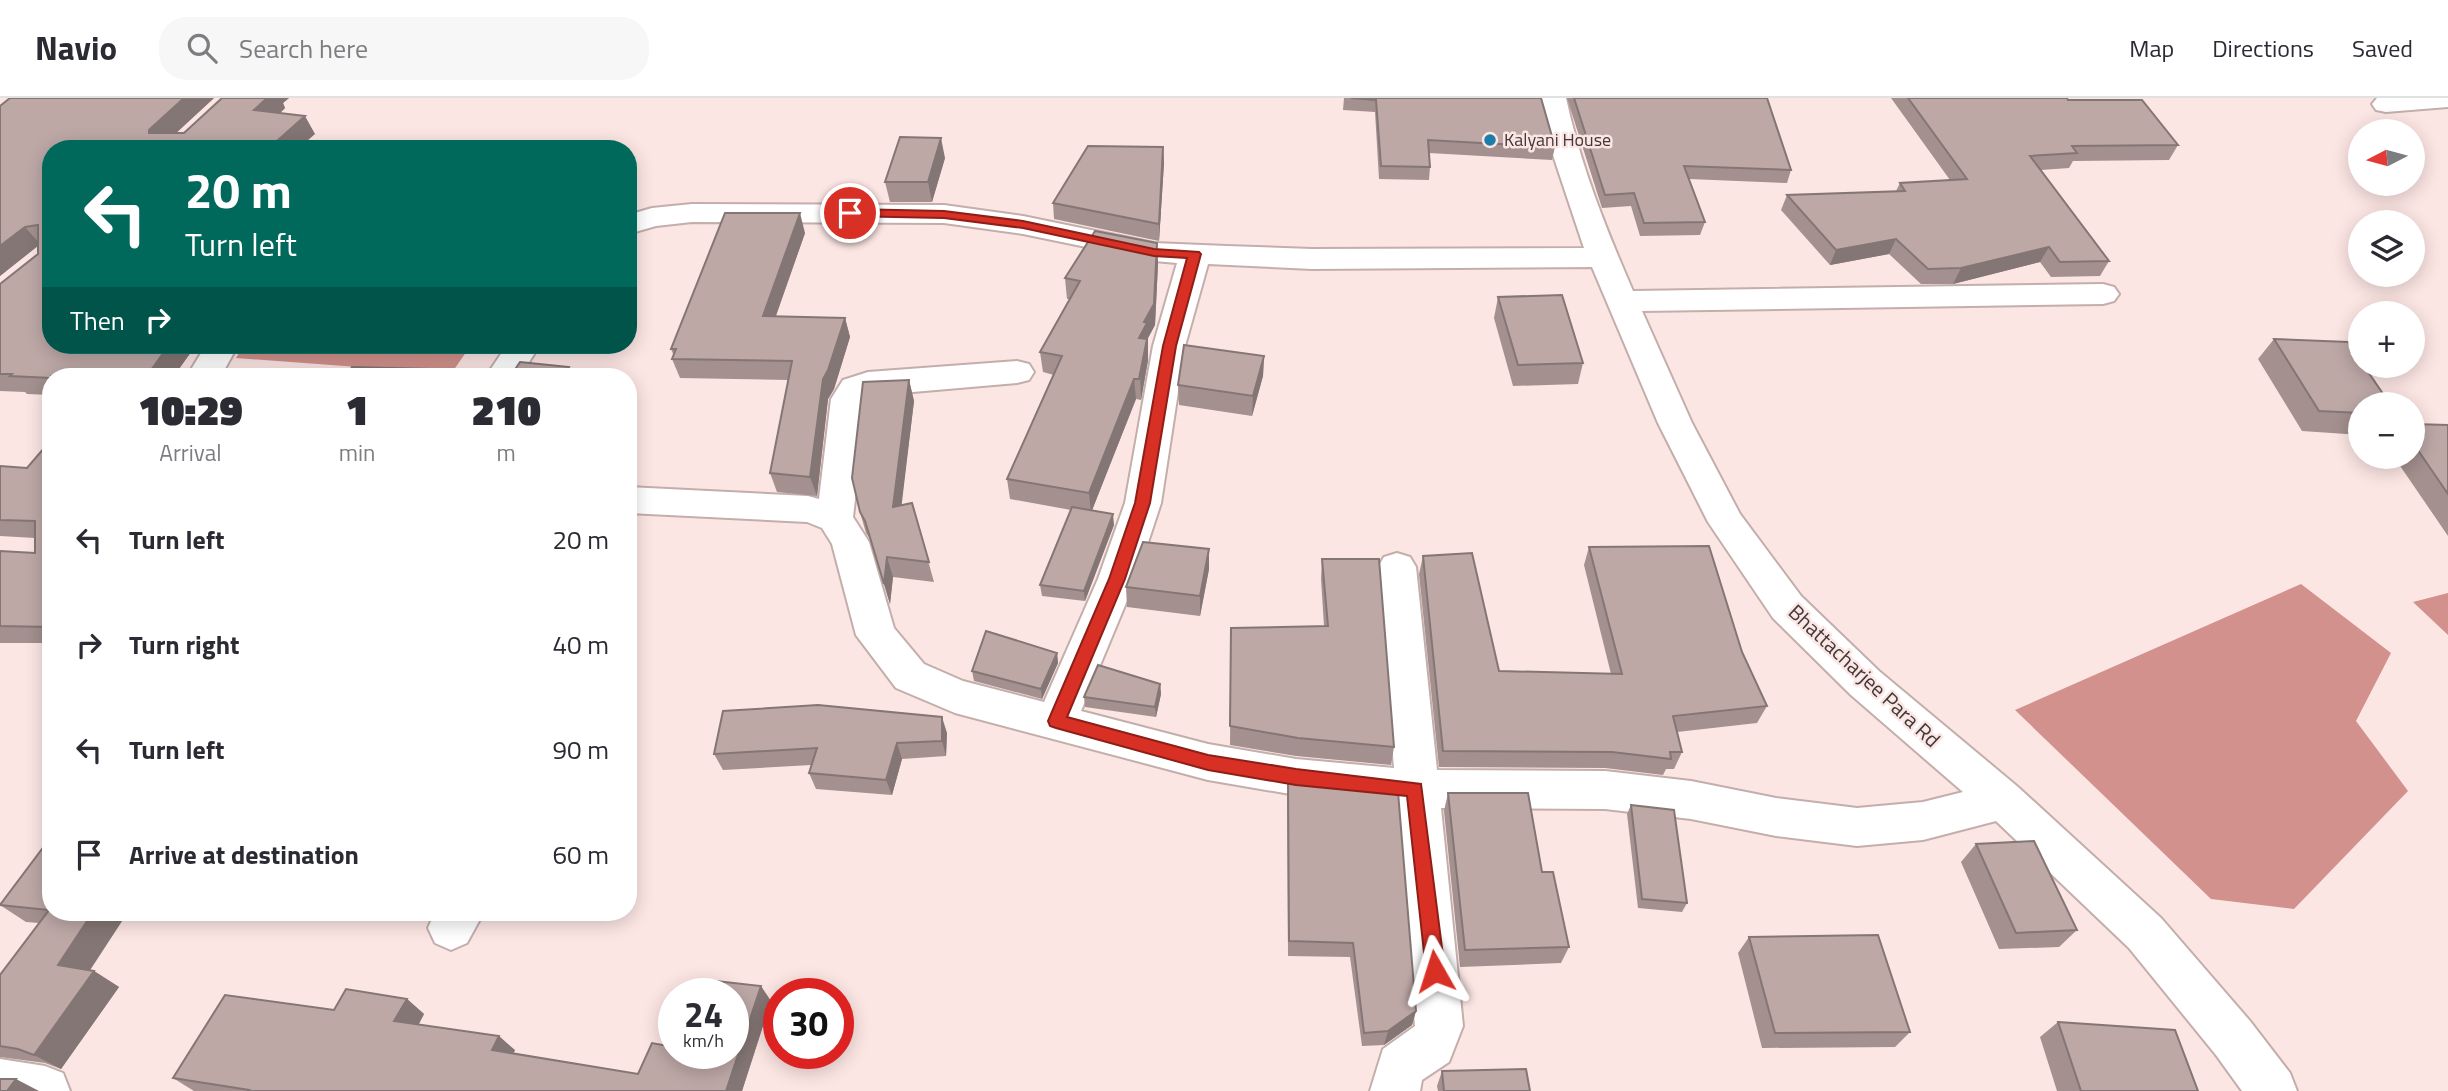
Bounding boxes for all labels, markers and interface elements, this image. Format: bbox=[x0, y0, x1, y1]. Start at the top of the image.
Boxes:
search box bbox=[159, 17, 649, 80]
text: Navio bbox=[35, 23, 117, 73]
icon: search bbox=[183, 29, 221, 67]
text: Search here bbox=[239, 29, 368, 68]
text: Map bbox=[2129, 30, 2174, 66]
text: Directions bbox=[2212, 30, 2314, 66]
text: Saved bbox=[2352, 30, 2413, 66]
north arrow bbox=[2348, 119, 2426, 196]
map controls bbox=[2348, 119, 2425, 469]
place label: Kalyani House bbox=[1504, 126, 1611, 153]
marker: Kalyani House bbox=[1482, 132, 1498, 148]
text: 20 m bbox=[185, 152, 292, 227]
icon: left bbox=[70, 168, 161, 259]
pin bbox=[820, 183, 880, 243]
icon: arrive bbox=[831, 194, 869, 232]
button: layers bbox=[2348, 210, 2425, 287]
text: Turn left bbox=[185, 220, 297, 268]
text: Then bbox=[70, 301, 125, 340]
icon: right bbox=[139, 301, 177, 339]
button: + bbox=[2348, 301, 2425, 378]
text: 10:29 bbox=[138, 377, 243, 441]
text: 1 bbox=[346, 377, 369, 441]
text: 210 bbox=[472, 377, 541, 441]
button: − bbox=[2348, 392, 2425, 469]
text: Arrival bbox=[159, 435, 222, 470]
text: min bbox=[339, 435, 375, 470]
text: m bbox=[497, 435, 516, 470]
text: Turn left bbox=[129, 520, 224, 559]
text: 20 m bbox=[552, 520, 609, 559]
icon: left bbox=[70, 521, 108, 559]
street label: Bhattacharjee Para Rd bbox=[1781, 596, 1948, 754]
text: Turn right bbox=[129, 625, 240, 664]
text: 40 m bbox=[552, 625, 609, 664]
icon: right bbox=[70, 626, 108, 664]
text: Turn left bbox=[129, 730, 224, 769]
text: 90 m bbox=[552, 730, 609, 769]
icon: left bbox=[70, 731, 108, 769]
text: Arrive at destination bbox=[129, 835, 359, 874]
text: 60 m bbox=[552, 835, 609, 874]
icon: arrive bbox=[70, 836, 108, 874]
position arrow bbox=[1398, 934, 1472, 1008]
speed limit sign: 30 bbox=[763, 978, 854, 1069]
text: 24 bbox=[684, 987, 723, 1041]
text: km/h bbox=[683, 1027, 724, 1054]

